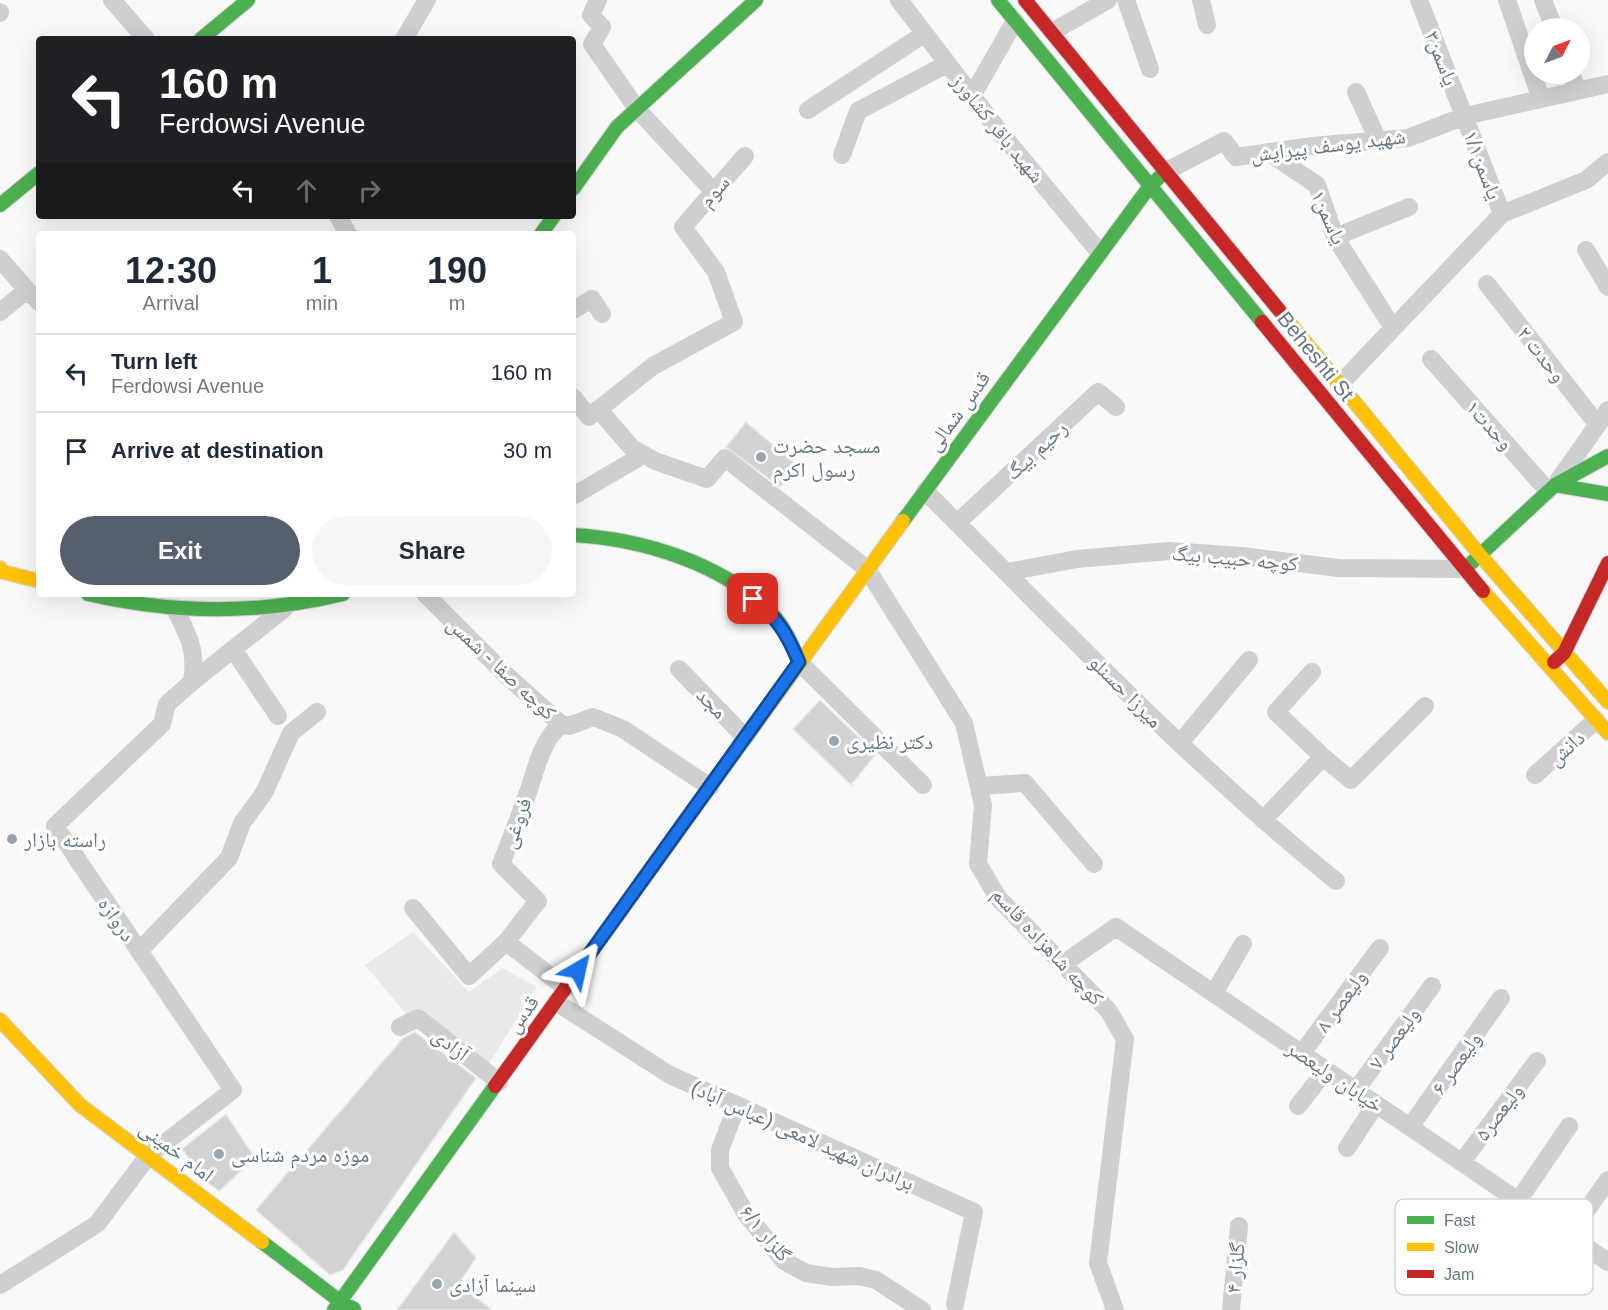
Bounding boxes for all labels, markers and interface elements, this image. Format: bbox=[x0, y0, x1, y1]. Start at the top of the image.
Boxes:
north arrow bbox=[1524, 18, 1590, 84]
map controls bbox=[1524, 18, 1590, 84]
street label: یاسمن۳ bbox=[1419, 27, 1463, 89]
icon: left bbox=[60, 60, 138, 138]
text: 160 m bbox=[159, 60, 278, 107]
street label: شهید باقر کشاورز bbox=[946, 68, 1049, 188]
text: Ferdowsi Avenue bbox=[159, 109, 366, 139]
street label: شهید یوسف پیرایش bbox=[1249, 124, 1407, 168]
street label: یاسمن۱/۱ bbox=[1457, 127, 1507, 203]
street label: سوم bbox=[694, 171, 736, 213]
icon: left bbox=[227, 174, 260, 207]
icon: ahead bbox=[290, 174, 323, 207]
icon: right bbox=[353, 174, 386, 207]
street label: یاسمن۱ bbox=[1305, 186, 1351, 248]
text: 12:30 bbox=[125, 250, 217, 291]
text: 1 bbox=[312, 250, 332, 291]
text: 190 bbox=[427, 250, 487, 291]
text: Arrival bbox=[143, 292, 199, 314]
text: min bbox=[306, 292, 338, 314]
text: m bbox=[449, 292, 465, 314]
street label: Beheshti St bbox=[1273, 307, 1359, 405]
street label: وحدت ۲ bbox=[1513, 321, 1571, 387]
text: Turn left bbox=[111, 349, 197, 374]
icon: left bbox=[60, 357, 93, 390]
text: 160 m bbox=[491, 360, 552, 385]
street label: قدس شمالی bbox=[921, 367, 996, 456]
text: Ferdowsi Avenue bbox=[111, 375, 264, 397]
street label: وحدت۱ bbox=[1462, 395, 1518, 455]
street label: رحیم بیگ bbox=[1001, 416, 1074, 486]
place label: مسجد حضرت رسول اکرم bbox=[773, 434, 881, 484]
icon: arrive bbox=[60, 435, 93, 468]
text: Arrive at destination bbox=[111, 438, 324, 463]
text: 30 m bbox=[503, 438, 552, 463]
marker: مسجد حضرت رسول اکرم bbox=[754, 450, 768, 464]
button: Exit bbox=[60, 516, 300, 585]
button: Share bbox=[312, 516, 552, 585]
street label: کوچه حبیب بیگ bbox=[1171, 541, 1299, 576]
pin bbox=[727, 573, 778, 624]
icon: arrive bbox=[736, 582, 769, 615]
street label: کوچه صفا - شمس bbox=[442, 612, 561, 726]
street label: میرزا حسنلو bbox=[1085, 650, 1167, 732]
street label: مجد bbox=[692, 683, 732, 723]
street label: دانش bbox=[1543, 726, 1590, 772]
place label: دکتر نظیری bbox=[846, 730, 933, 754]
marker: دکتر نظیری bbox=[827, 734, 841, 748]
street label: فروغی bbox=[496, 795, 538, 852]
place label: راسته بازار bbox=[23, 828, 106, 851]
marker: راسته بازار bbox=[5, 832, 19, 846]
street label: کوچه شاهزاده قاسم bbox=[985, 882, 1109, 1012]
street label: دروازه bbox=[94, 893, 140, 945]
position arrow bbox=[546, 938, 610, 1002]
street label: ولیعصر ۸ bbox=[1311, 966, 1371, 1037]
street label: قدس bbox=[501, 991, 545, 1038]
street label: ولیعصر ۷ bbox=[1364, 1003, 1424, 1074]
street label: آزادی bbox=[428, 1023, 474, 1067]
street label: ولیعصر ۶ bbox=[1426, 1027, 1486, 1099]
street label: خیابان ولیعصر bbox=[1281, 1035, 1387, 1117]
street label: برادران شهید لامعی (عباس آباد) bbox=[687, 1075, 918, 1196]
street label: ولیعصر۵ bbox=[1470, 1079, 1528, 1145]
street label: امام خمینی bbox=[134, 1116, 218, 1189]
place label: موزه مردم شناسی bbox=[231, 1143, 369, 1169]
marker: موزه مردم شناسی bbox=[212, 1147, 226, 1161]
legend bbox=[1395, 1199, 1593, 1295]
street label: گلزار ۶/۱ bbox=[736, 1200, 796, 1266]
text: Fast bbox=[1444, 1212, 1476, 1229]
text: Slow bbox=[1444, 1239, 1479, 1256]
street label: گلزار ۴ bbox=[1221, 1241, 1249, 1294]
text: Jam bbox=[1444, 1266, 1474, 1283]
place label: سینما آزادی bbox=[449, 1273, 536, 1297]
marker: سینما آزادی bbox=[430, 1277, 444, 1291]

